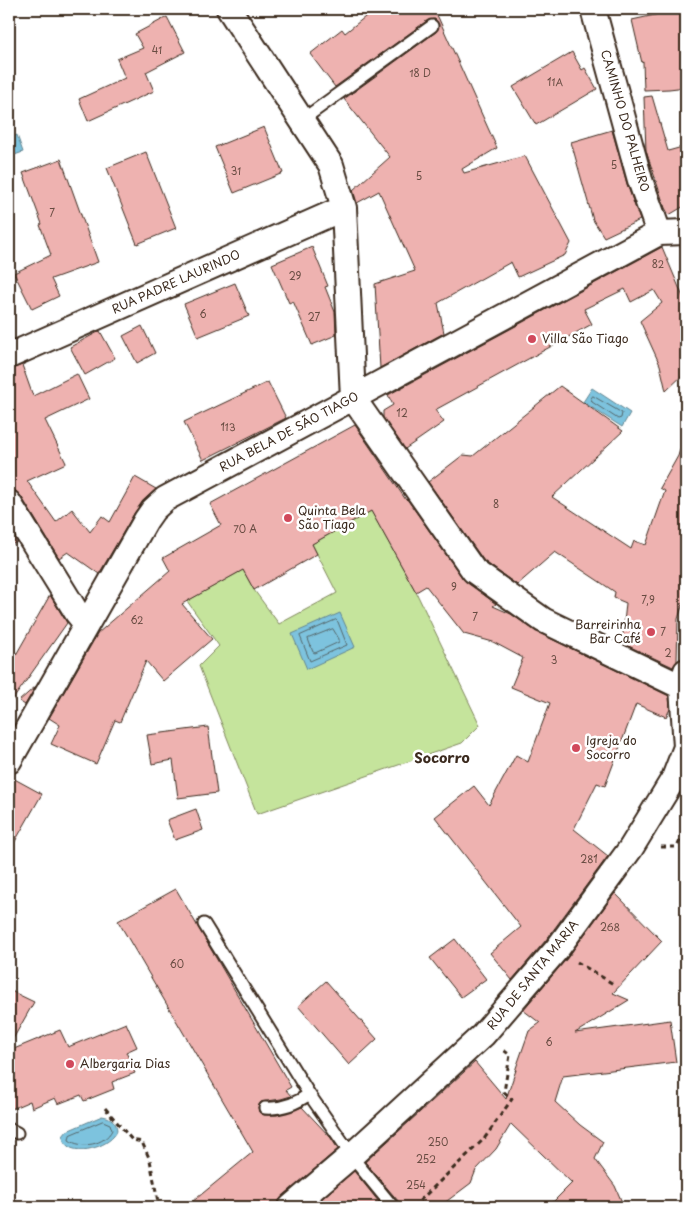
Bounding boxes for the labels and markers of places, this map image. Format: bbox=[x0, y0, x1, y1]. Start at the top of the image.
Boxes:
place label: Villa São Tiago bbox=[542, 329, 629, 347]
marker: Villa São Tiago bbox=[526, 333, 538, 345]
place label: Quinta Bela São Tiago bbox=[298, 501, 366, 533]
marker: Quinta Bela São Tiago bbox=[282, 512, 294, 524]
place label: Barreirinha Bar Café bbox=[575, 615, 642, 647]
marker: Barreirinha Bar Café bbox=[645, 626, 657, 638]
place label: Igreja do Socorro bbox=[586, 731, 637, 763]
marker: Igreja do Socorro bbox=[570, 742, 582, 754]
place label: Albergaria Dias bbox=[80, 1054, 171, 1072]
marker: Albergaria Dias bbox=[64, 1058, 76, 1070]

